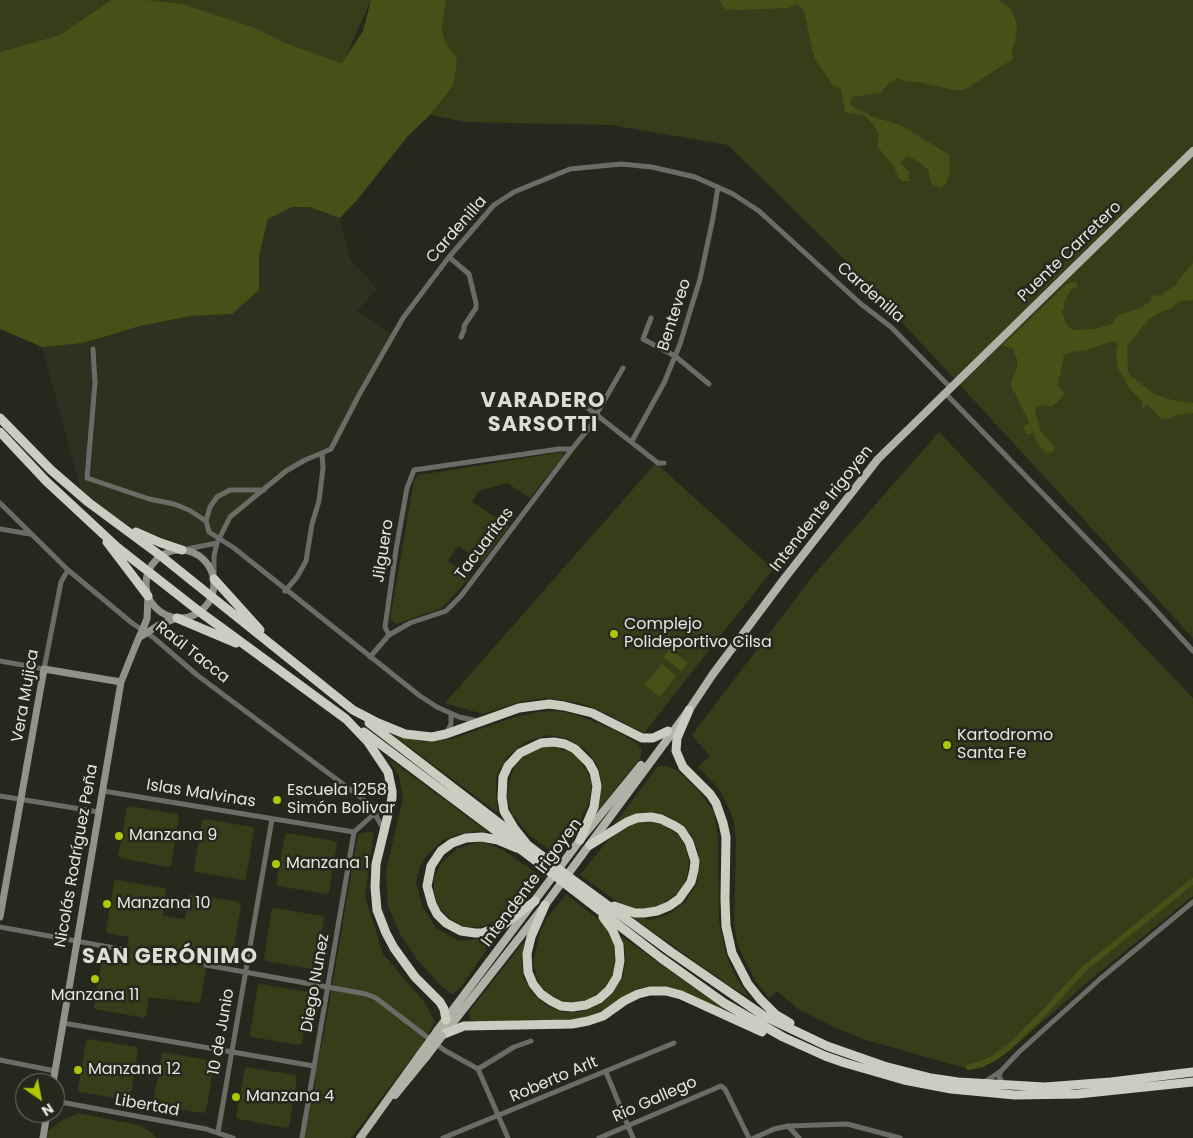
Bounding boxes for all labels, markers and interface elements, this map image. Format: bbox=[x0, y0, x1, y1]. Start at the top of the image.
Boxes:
street label: Cardenilla bbox=[423, 192, 491, 268]
street label: Puente Carretero bbox=[1014, 198, 1126, 306]
street label: Cardenilla bbox=[832, 259, 908, 327]
street label: Benteveo bbox=[654, 276, 696, 354]
district label: VARADERO SARSOTTI bbox=[480, 389, 606, 439]
street label: Intendente Irigoyen bbox=[767, 442, 877, 576]
street label: Tacuaritas bbox=[452, 504, 518, 584]
street label: Jilguero bbox=[370, 518, 398, 584]
place label: Complejo Polideportivo Cilsa bbox=[624, 615, 772, 653]
street label: Raúl Tacca bbox=[151, 618, 233, 688]
marker: Complejo Polideportivo Cilsa bbox=[608, 628, 620, 640]
street label: Vera Mujica bbox=[8, 648, 44, 744]
place label: Kartodromo Santa Fe bbox=[957, 726, 1053, 764]
marker: Kartodromo Santa Fe bbox=[941, 739, 953, 751]
street label: Nicolás Rodríguez Peña bbox=[51, 763, 103, 949]
street label: Islas Malvinas bbox=[145, 776, 257, 812]
place label: Escuela 1258 Simón Bolivar bbox=[287, 781, 395, 819]
marker: Escuela 1258 Simón Bolivar bbox=[271, 794, 283, 806]
street label: Intendente Irigoyen bbox=[478, 815, 586, 951]
place label: Manzana 9 bbox=[129, 826, 217, 846]
marker: Manzana 9 bbox=[113, 830, 125, 842]
place label: Manzana 1 bbox=[286, 854, 369, 874]
marker: Manzana 1 bbox=[270, 858, 282, 870]
place label: Manzana 10 bbox=[117, 894, 210, 914]
marker: Manzana 10 bbox=[101, 898, 113, 910]
street label: Diego Nunez bbox=[298, 932, 334, 1034]
district label: SAN GERÓNIMO bbox=[81, 945, 259, 971]
marker: Manzana 11 bbox=[89, 973, 101, 985]
place label: Manzana 11 bbox=[51, 986, 139, 1006]
street label: 10 de Junio bbox=[205, 987, 239, 1077]
street label: Roberto Arlt bbox=[507, 1053, 601, 1107]
place label: Manzana 12 bbox=[88, 1060, 181, 1080]
marker: Manzana 12 bbox=[72, 1064, 84, 1076]
north arrow bbox=[15, 1073, 65, 1123]
street label: Rio Gallego bbox=[610, 1073, 700, 1127]
place label: Manzana 4 bbox=[246, 1087, 334, 1107]
street label: Libertad bbox=[113, 1091, 181, 1121]
marker: Manzana 4 bbox=[230, 1091, 242, 1103]
text: N bbox=[38, 1098, 57, 1121]

